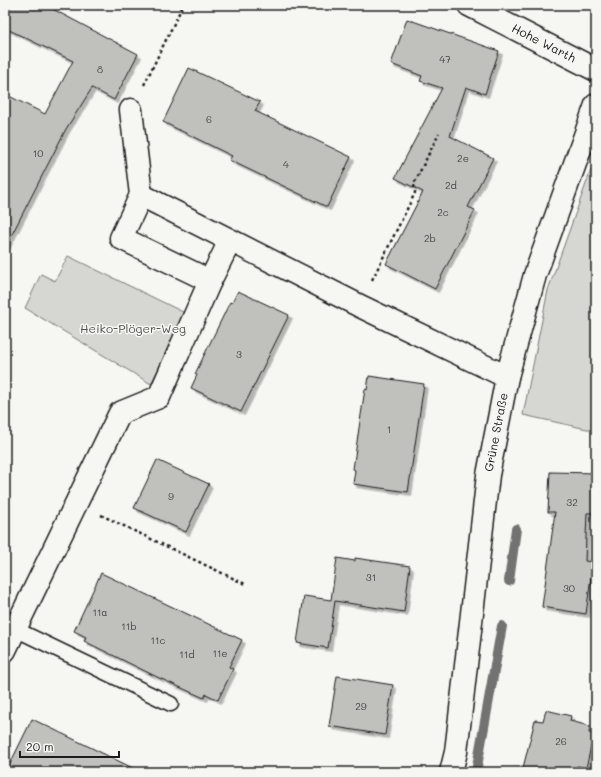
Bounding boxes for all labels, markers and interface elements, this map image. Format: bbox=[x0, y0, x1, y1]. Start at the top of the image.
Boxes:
street label: Hohe Warth bbox=[509, 19, 579, 66]
house number: 47 bbox=[439, 52, 451, 66]
house number: 8 bbox=[97, 62, 103, 76]
house number: 6 bbox=[206, 112, 212, 126]
house number: 10 bbox=[33, 146, 43, 160]
house number: 2e bbox=[457, 151, 469, 165]
house number: 4 bbox=[283, 157, 289, 171]
house number: 2d bbox=[445, 178, 457, 192]
house number: 2c bbox=[437, 205, 449, 219]
house number: 2b bbox=[424, 231, 436, 245]
park label: Heiko-Plöger-Weg bbox=[80, 320, 186, 336]
house number: 3 bbox=[236, 347, 242, 361]
street label: Grüne Straße bbox=[480, 391, 511, 473]
house number: 1 bbox=[387, 422, 391, 436]
house number: 9 bbox=[168, 489, 174, 503]
house number: 32 bbox=[566, 495, 578, 509]
house number: 31 bbox=[366, 570, 376, 584]
house number: 30 bbox=[563, 581, 575, 595]
house number: 11a bbox=[92, 605, 108, 619]
house number: 11b bbox=[121, 619, 137, 633]
house number: 11c bbox=[151, 633, 166, 647]
house number: 11e bbox=[212, 646, 228, 660]
house number: 11d bbox=[179, 647, 195, 661]
house number: 29 bbox=[355, 699, 367, 713]
scale bar bbox=[20, 733, 119, 759]
house number: 26 bbox=[555, 734, 567, 748]
text: 20 m bbox=[26, 738, 54, 754]

